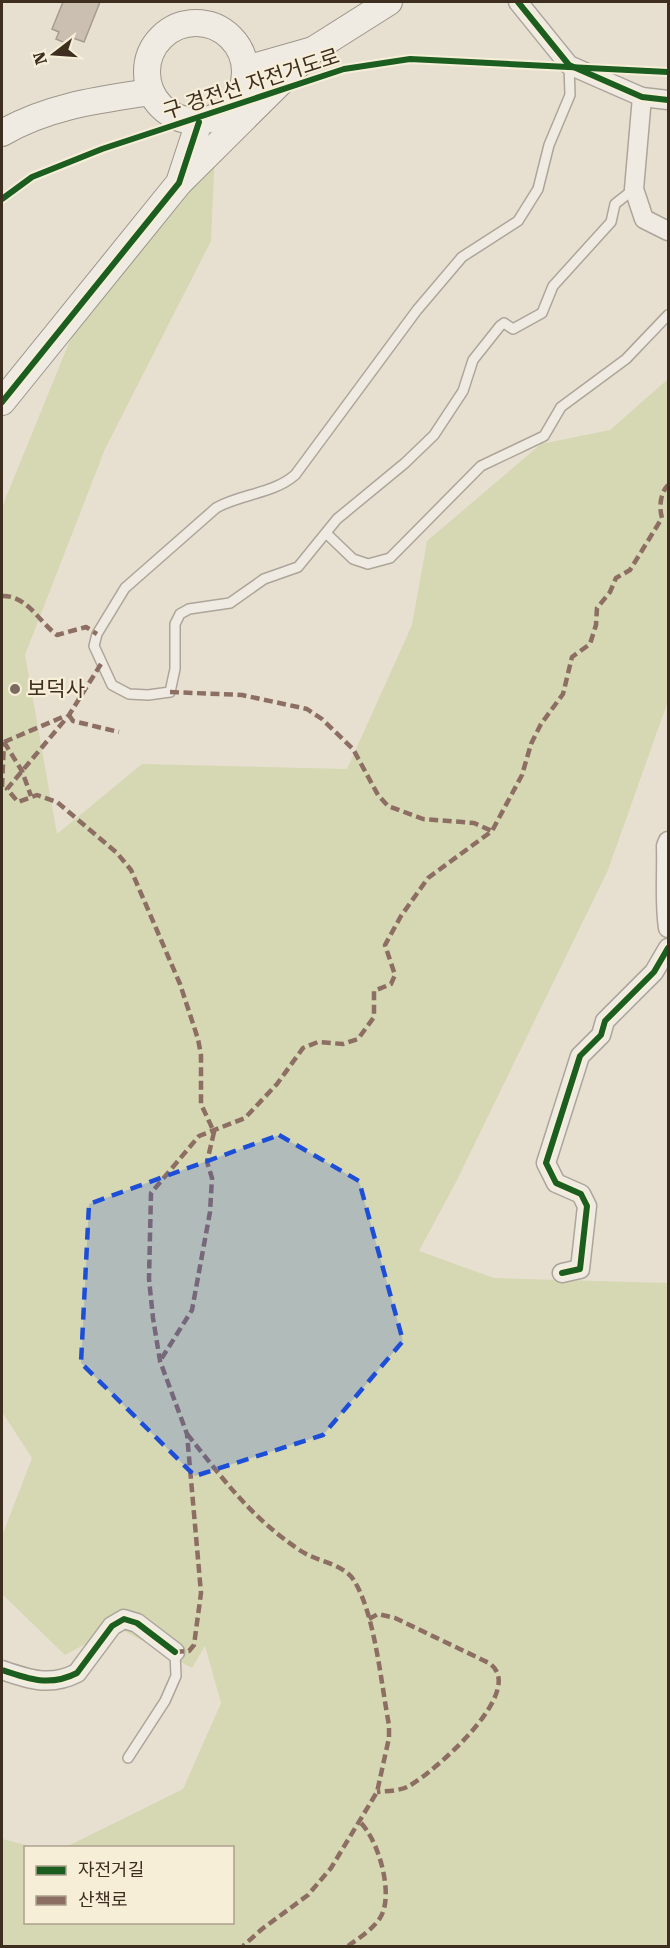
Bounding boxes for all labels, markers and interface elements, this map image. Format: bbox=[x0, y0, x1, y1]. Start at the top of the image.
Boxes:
north arrow bbox=[24, 24, 84, 84]
street label: 구 경전선 자전거도로 bbox=[160, 44, 342, 124]
text: N bbox=[29, 50, 51, 67]
place label: 보덕사 bbox=[27, 677, 85, 701]
marker: 보덕사 bbox=[8, 682, 22, 696]
legend bbox=[24, 1846, 234, 1924]
text: 자전거길 bbox=[78, 1859, 144, 1880]
text: 산책로 bbox=[78, 1889, 128, 1910]

